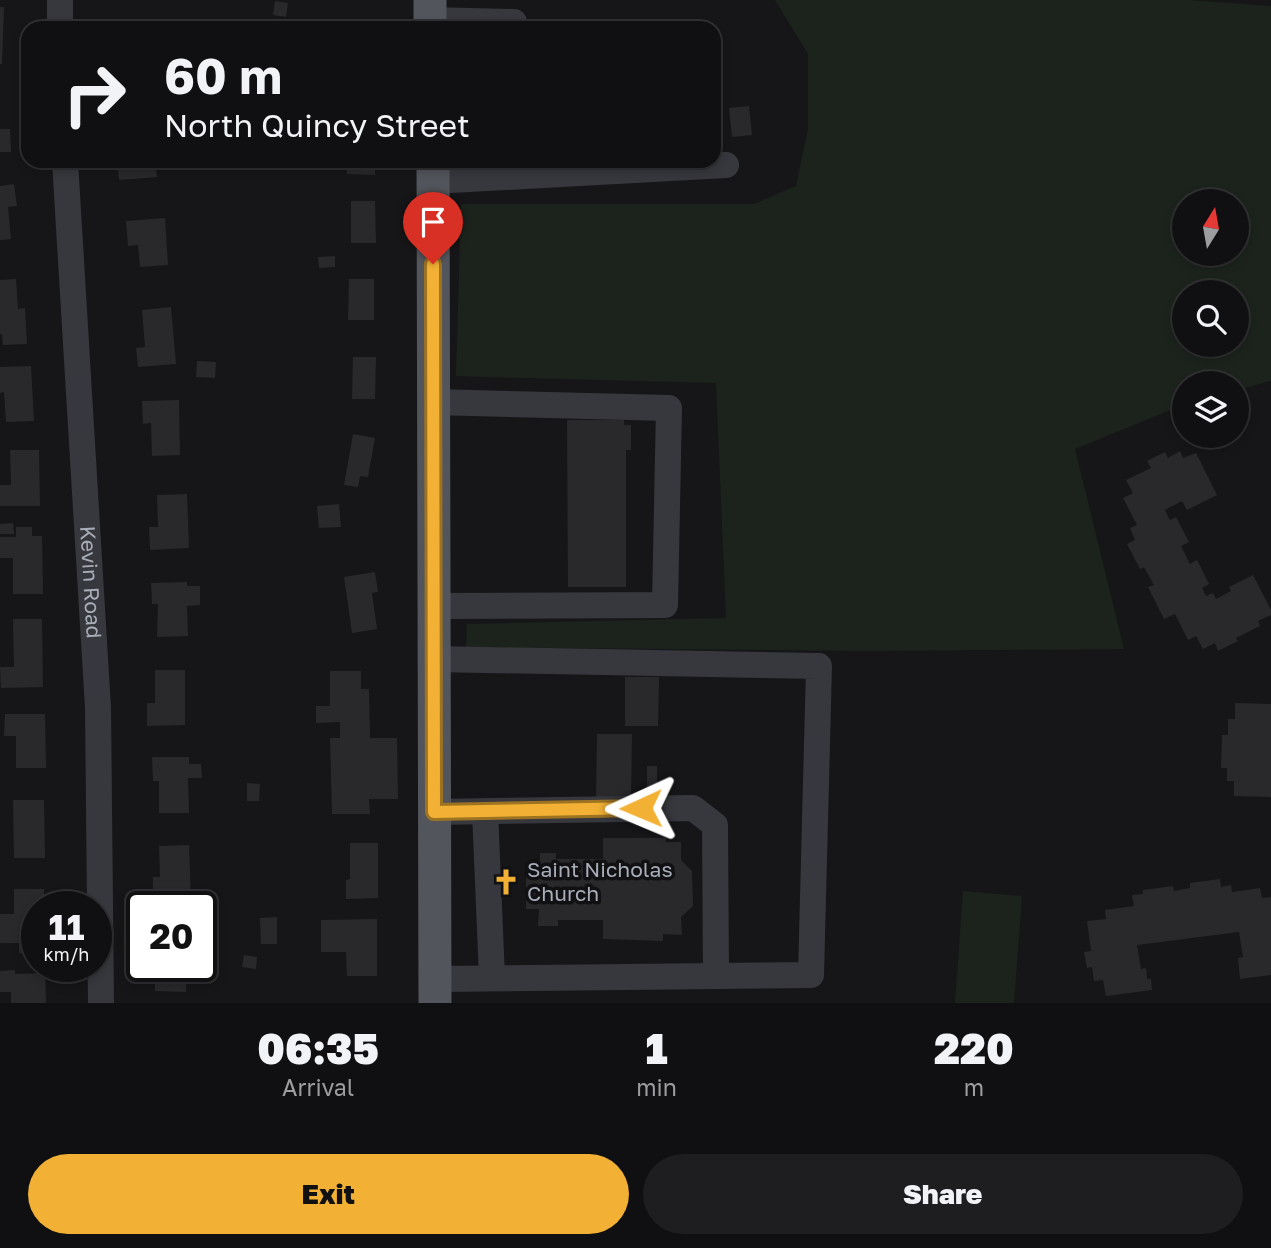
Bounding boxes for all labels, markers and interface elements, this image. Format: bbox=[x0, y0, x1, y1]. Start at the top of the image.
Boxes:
text: 60 m bbox=[164, 46, 282, 105]
icon: right bbox=[49, 49, 140, 140]
text: North Quincy Street bbox=[164, 106, 470, 144]
north arrow bbox=[1172, 189, 1250, 266]
map controls bbox=[1172, 189, 1249, 448]
pin bbox=[403, 192, 463, 264]
icon: arrive bbox=[414, 203, 452, 241]
button: search bbox=[1172, 280, 1249, 357]
button: layers bbox=[1172, 371, 1249, 448]
street label: Kevin Road bbox=[75, 525, 108, 639]
position arrow bbox=[604, 771, 678, 845]
place label: Saint Nicholas Church bbox=[527, 856, 673, 906]
church icon: Saint Nicholas Church bbox=[491, 867, 521, 897]
speed limit sign: 20 bbox=[126, 891, 217, 982]
text: 11 bbox=[48, 906, 85, 948]
text: km/h bbox=[44, 943, 89, 965]
text: 06:35 bbox=[257, 1023, 379, 1073]
text: 1 bbox=[645, 1023, 668, 1073]
text: 220 bbox=[934, 1023, 1014, 1073]
text: Arrival bbox=[282, 1073, 354, 1101]
text: min bbox=[636, 1073, 677, 1101]
text: m bbox=[964, 1073, 984, 1101]
button: Exit bbox=[28, 1154, 629, 1234]
button: Share bbox=[643, 1154, 1243, 1234]

